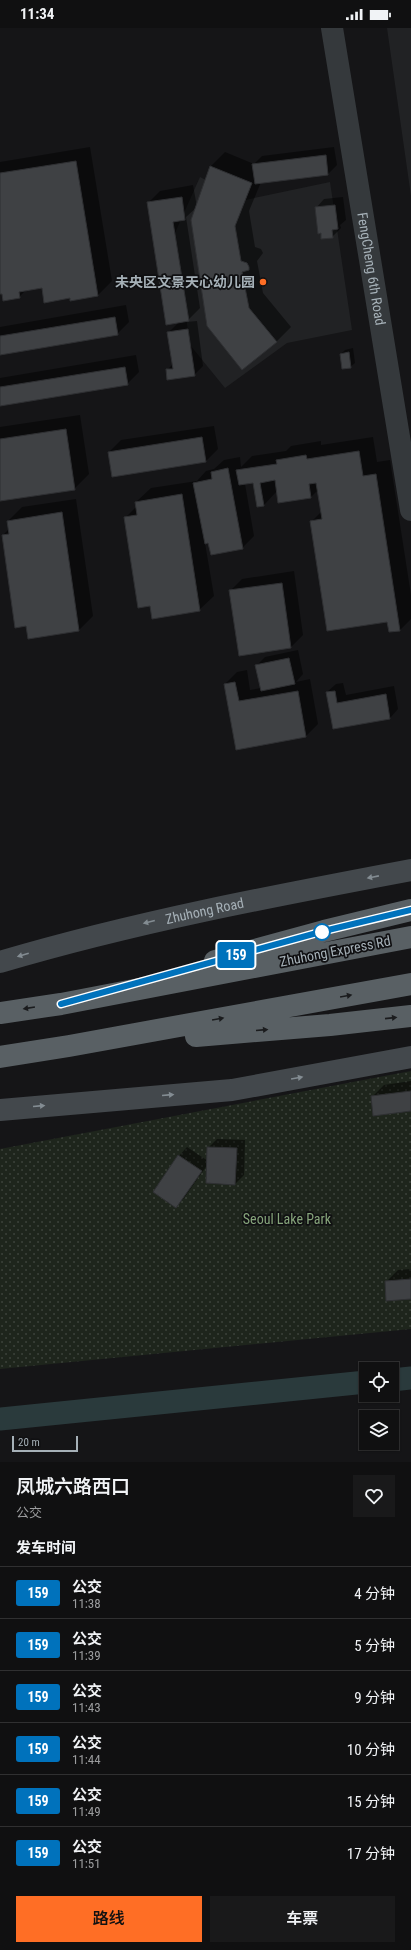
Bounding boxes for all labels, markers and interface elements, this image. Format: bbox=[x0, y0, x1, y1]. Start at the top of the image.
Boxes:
text: 11:34 bbox=[20, 5, 54, 23]
street label: FengCheng 6th Road bbox=[354, 211, 389, 326]
place label: 未央区文景天心幼儿园 bbox=[115, 274, 255, 290]
marker: 未央区文景天心幼儿园 bbox=[258, 277, 268, 287]
one-way arrow bbox=[367, 874, 379, 880]
street label: Zhuhong Road bbox=[164, 895, 245, 927]
one-way arrow bbox=[143, 919, 155, 925]
unlabelled marker bbox=[313, 923, 331, 941]
street label: Zhuhong Express Rd bbox=[278, 932, 392, 970]
line badge: 159 bbox=[213, 942, 259, 968]
text: 159 bbox=[225, 947, 247, 963]
one-way arrow bbox=[17, 952, 29, 958]
one-way arrow bbox=[340, 993, 352, 999]
one-way arrow bbox=[23, 1005, 35, 1011]
one-way arrow bbox=[385, 1015, 397, 1021]
one-way arrow bbox=[212, 1016, 224, 1022]
one-way arrow bbox=[256, 1027, 268, 1034]
one-way arrow bbox=[291, 1075, 303, 1081]
one-way arrow bbox=[162, 1092, 174, 1099]
one-way arrow bbox=[33, 1103, 45, 1110]
park label: Seoul Lake Park bbox=[243, 1211, 332, 1227]
map controls bbox=[359, 1362, 399, 1450]
button: locate bbox=[359, 1362, 399, 1402]
button: layers bbox=[359, 1410, 399, 1450]
scale bar bbox=[12, 1434, 78, 1453]
text: 20 m bbox=[18, 1436, 40, 1449]
text: 凤城六路西口 bbox=[16, 1475, 130, 1498]
button: heart bbox=[353, 1475, 395, 1517]
text: 公交 bbox=[16, 1505, 42, 1520]
text: 发车时间 bbox=[16, 1539, 76, 1557]
text: 公交 bbox=[72, 1578, 102, 1596]
text: 159 bbox=[27, 1585, 49, 1601]
text: 4 分钟 bbox=[354, 1585, 395, 1603]
text: 11:38 bbox=[72, 1596, 101, 1611]
text: 公交 bbox=[72, 1630, 102, 1648]
text: 159 bbox=[27, 1637, 49, 1653]
text: 5 分钟 bbox=[354, 1637, 395, 1655]
text: 11:39 bbox=[72, 1648, 101, 1663]
text: 公交 bbox=[72, 1682, 102, 1700]
text: 159 bbox=[27, 1689, 49, 1705]
text: 9 分钟 bbox=[354, 1689, 395, 1707]
text: 11:43 bbox=[72, 1700, 101, 1715]
text: 公交 bbox=[72, 1734, 102, 1752]
text: 159 bbox=[27, 1741, 49, 1757]
text: 10 分钟 bbox=[347, 1741, 395, 1759]
text: 11:44 bbox=[72, 1752, 101, 1767]
text: 公交 bbox=[72, 1786, 102, 1804]
text: 159 bbox=[27, 1793, 49, 1809]
text: 15 分钟 bbox=[347, 1793, 395, 1811]
text: 11:49 bbox=[72, 1804, 101, 1819]
text: 公交 bbox=[72, 1838, 102, 1856]
text: 159 bbox=[27, 1845, 49, 1861]
text: 17 分钟 bbox=[347, 1845, 395, 1863]
text: 11:51 bbox=[72, 1856, 101, 1871]
button: 路线 bbox=[16, 1896, 202, 1942]
button: 车票 bbox=[210, 1896, 395, 1942]

